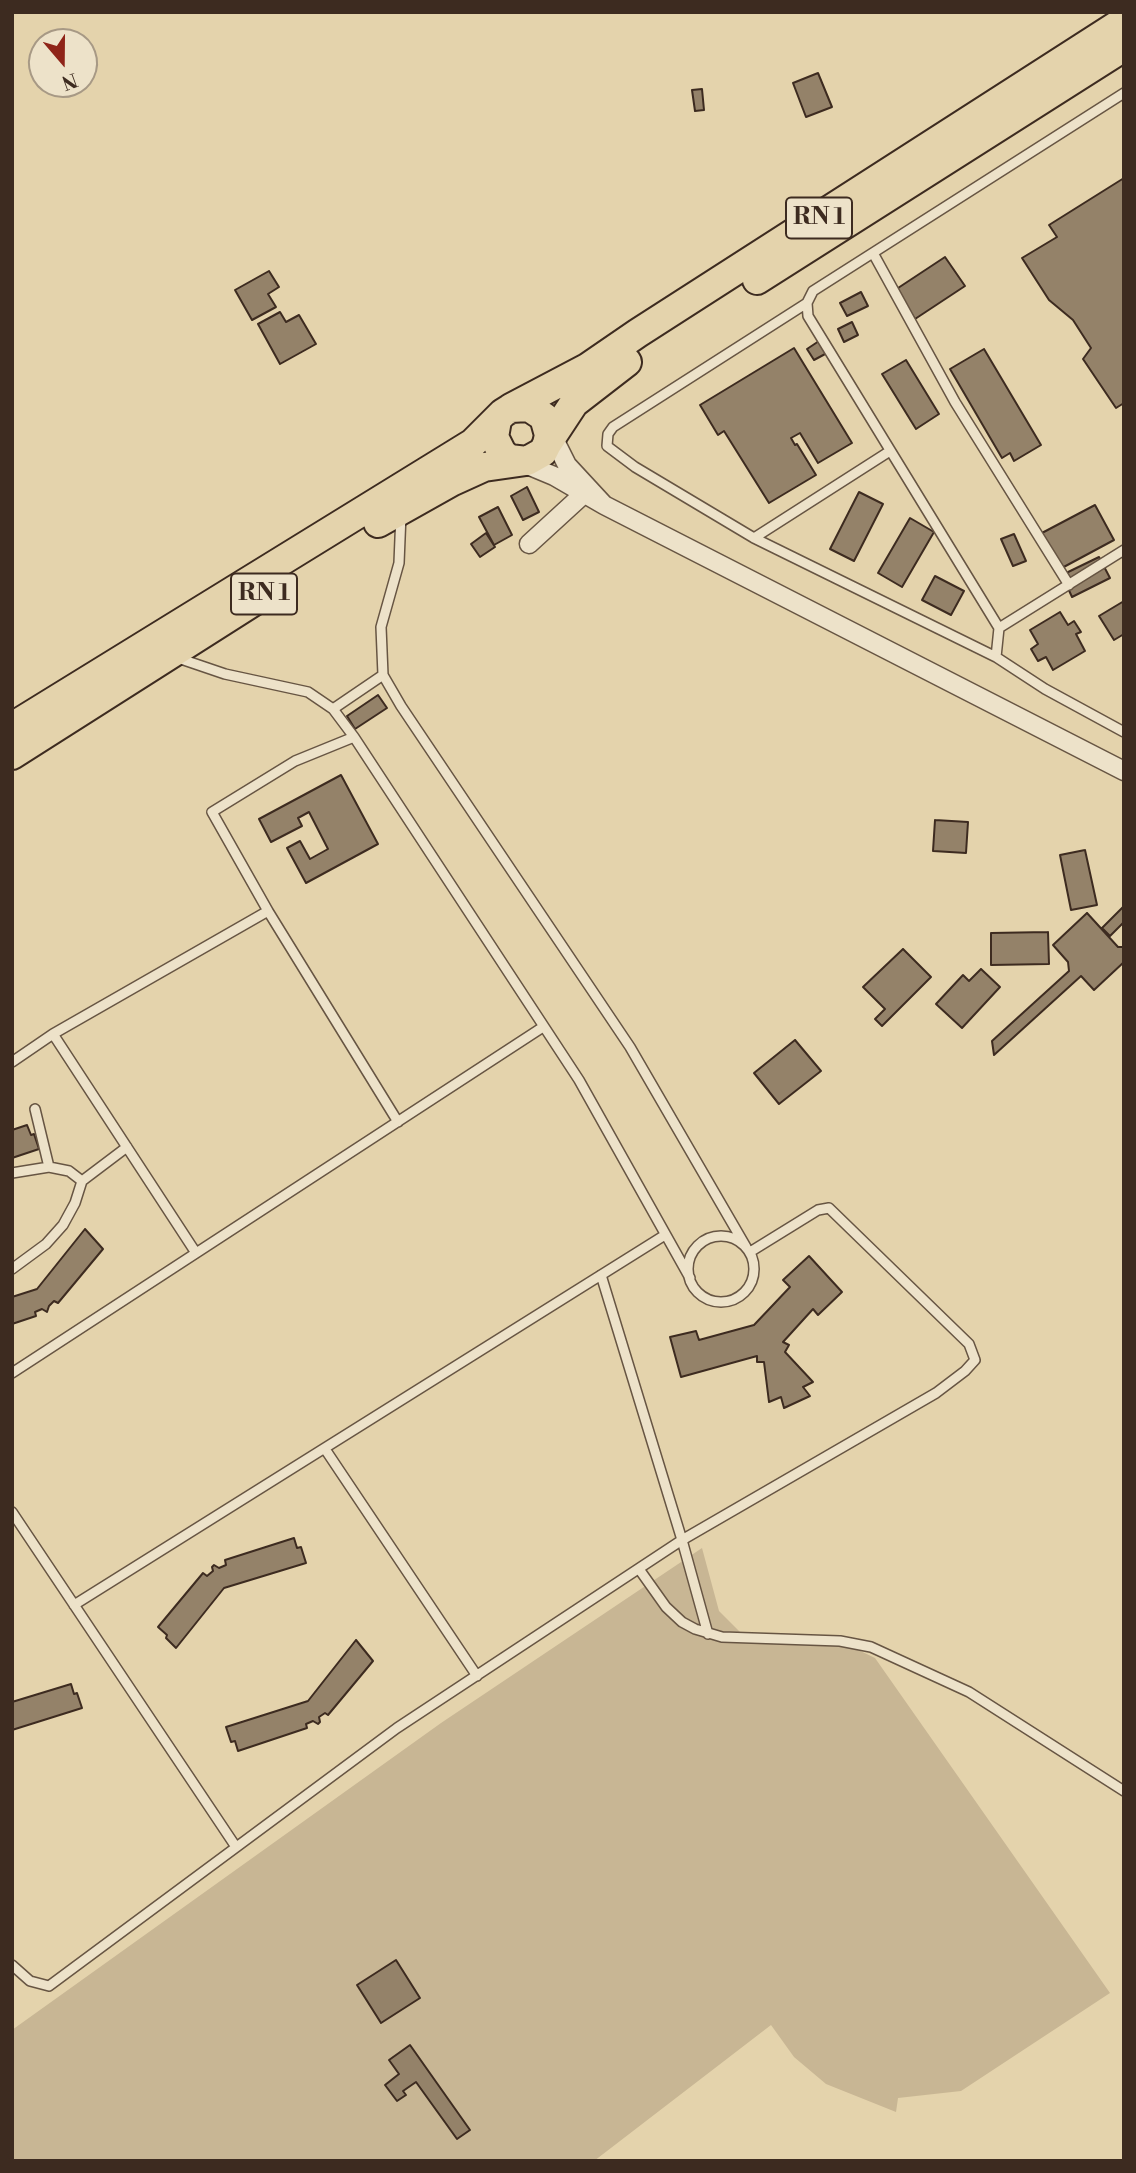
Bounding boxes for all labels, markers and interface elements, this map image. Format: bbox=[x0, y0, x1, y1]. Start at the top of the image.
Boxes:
north arrow bbox=[28, 28, 98, 98]
text: N bbox=[58, 67, 81, 95]
road number: RN 1 bbox=[786, 198, 852, 238]
road number: RN 1 bbox=[231, 574, 297, 614]

